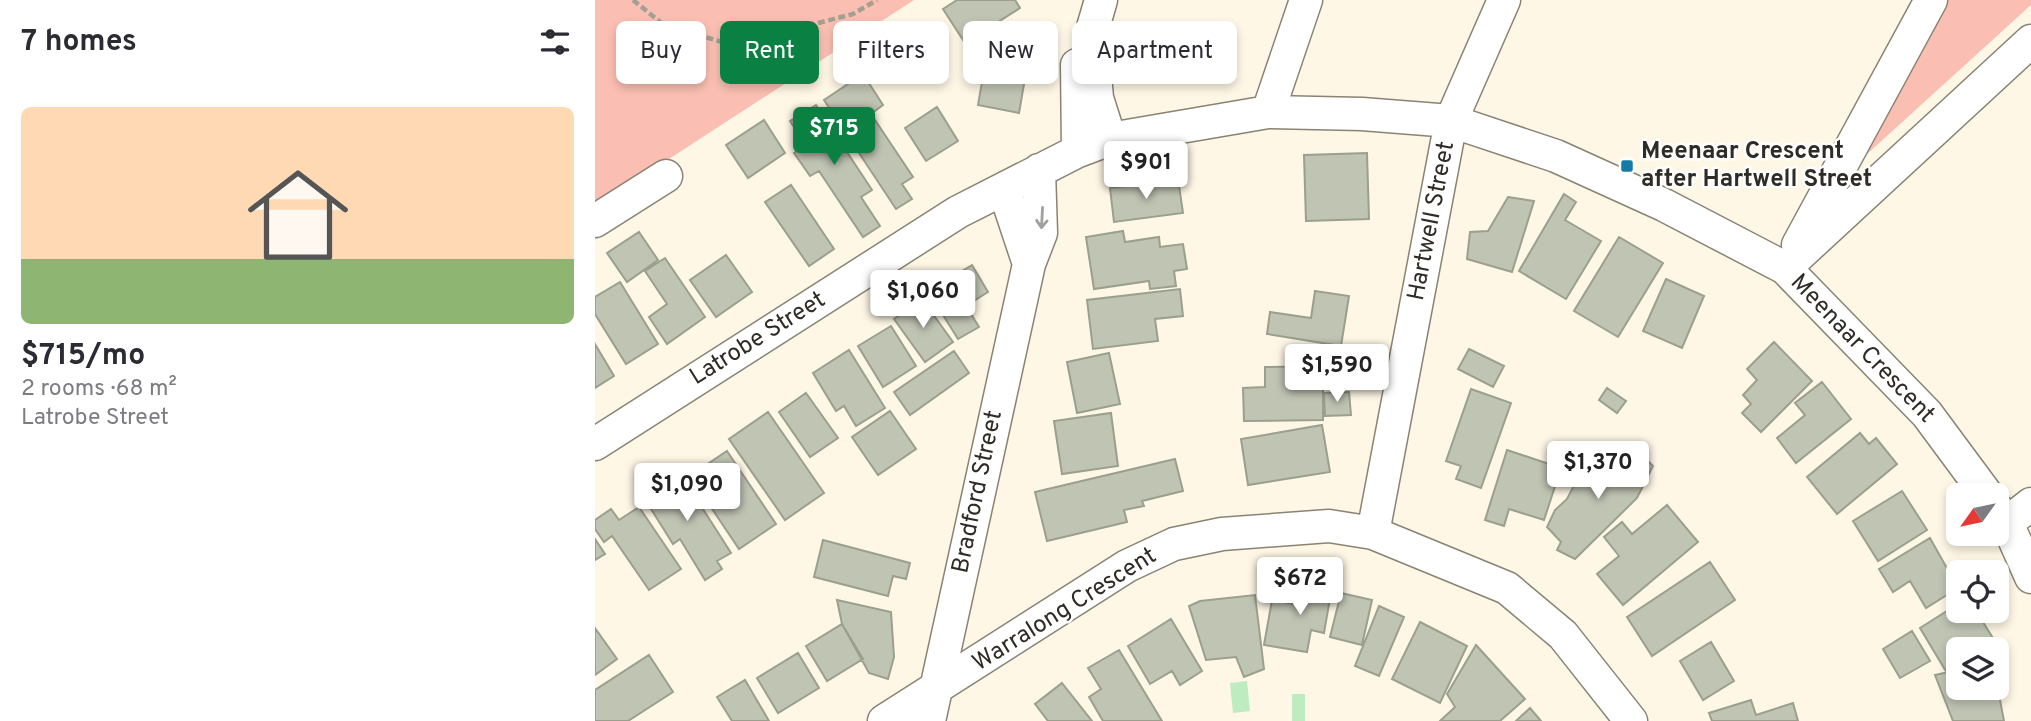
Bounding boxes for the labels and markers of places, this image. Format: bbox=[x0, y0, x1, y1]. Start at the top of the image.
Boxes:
pin: $715 bbox=[793, 108, 875, 167]
place label: Meenaar Crescent after Hartwell Street bbox=[1641, 137, 1872, 195]
pin: $901 bbox=[1105, 142, 1187, 201]
marker: Meenaar Crescent after Hartwell Street bbox=[1619, 158, 1635, 174]
pin: $1,060 bbox=[866, 270, 980, 330]
pin: $1,590 bbox=[1280, 344, 1394, 404]
pin: $1,370 bbox=[1541, 442, 1655, 501]
pin: $1,090 bbox=[630, 463, 744, 523]
pin: $672 bbox=[1259, 558, 1341, 617]

